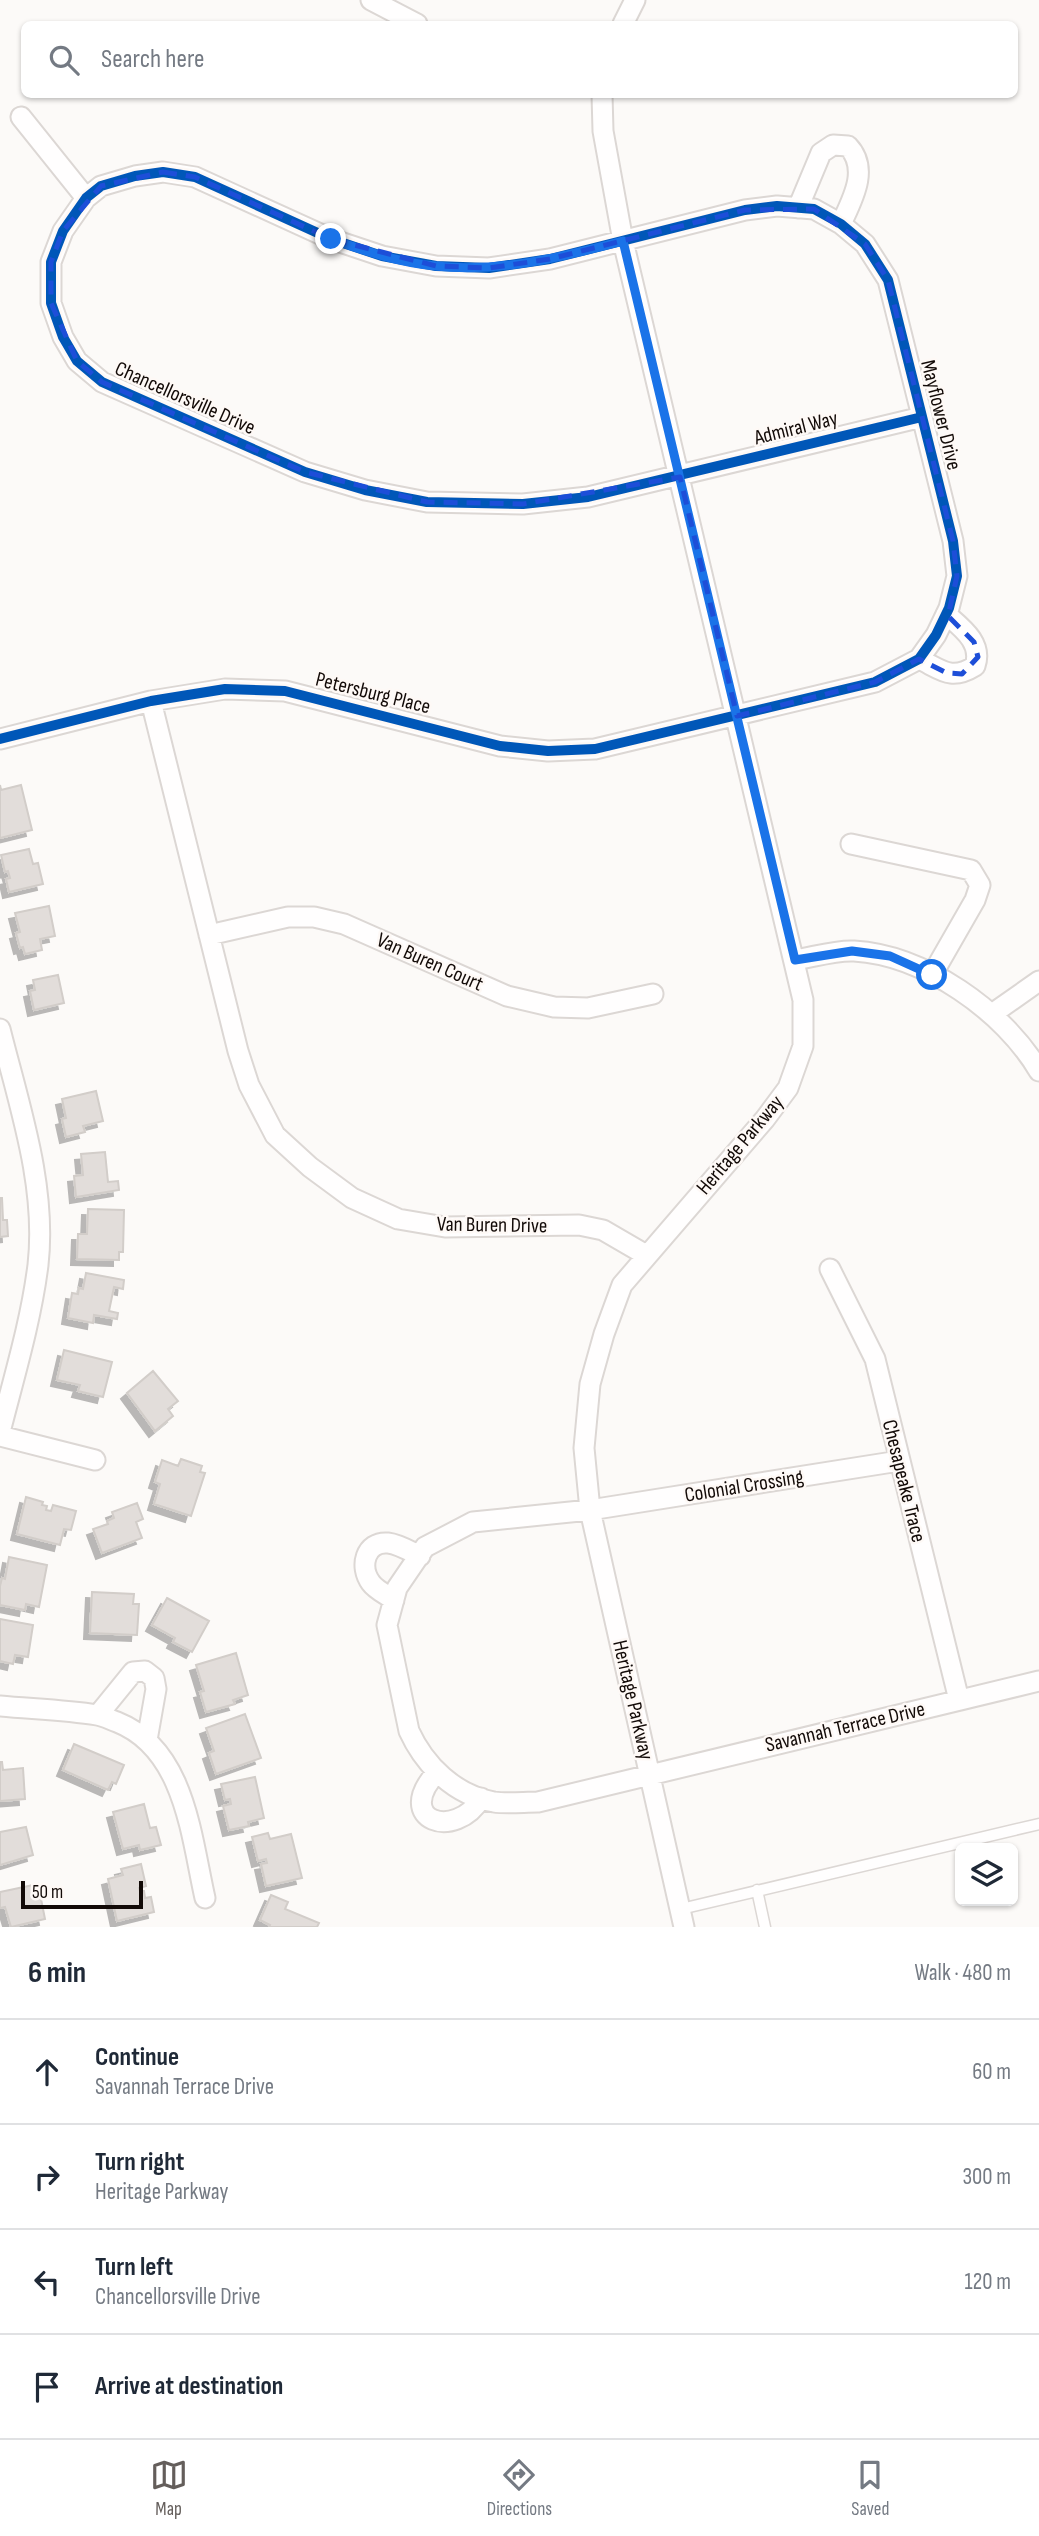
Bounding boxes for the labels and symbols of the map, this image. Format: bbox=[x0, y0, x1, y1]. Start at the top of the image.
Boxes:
route end bbox=[315, 223, 346, 254]
street label: Chancellorsville Drive bbox=[111, 356, 259, 440]
street label: Mayflower Drive bbox=[915, 357, 967, 473]
street label: Admiral Way bbox=[751, 406, 840, 451]
street label: Petersburg Place bbox=[313, 667, 433, 719]
street label: Van Buren Court bbox=[373, 927, 487, 997]
route start bbox=[916, 959, 947, 990]
street label: Heritage Parkway bbox=[691, 1090, 789, 1200]
street label: Van Buren Drive bbox=[437, 1212, 547, 1238]
street label: Chesapeake Trace bbox=[877, 1417, 931, 1545]
street label: Colonial Crossing bbox=[683, 1464, 805, 1508]
street label: Heritage Parkway bbox=[607, 1638, 659, 1762]
street label: Savannah Terrace Drive bbox=[763, 1696, 927, 1758]
scale bar bbox=[21, 1878, 144, 1910]

